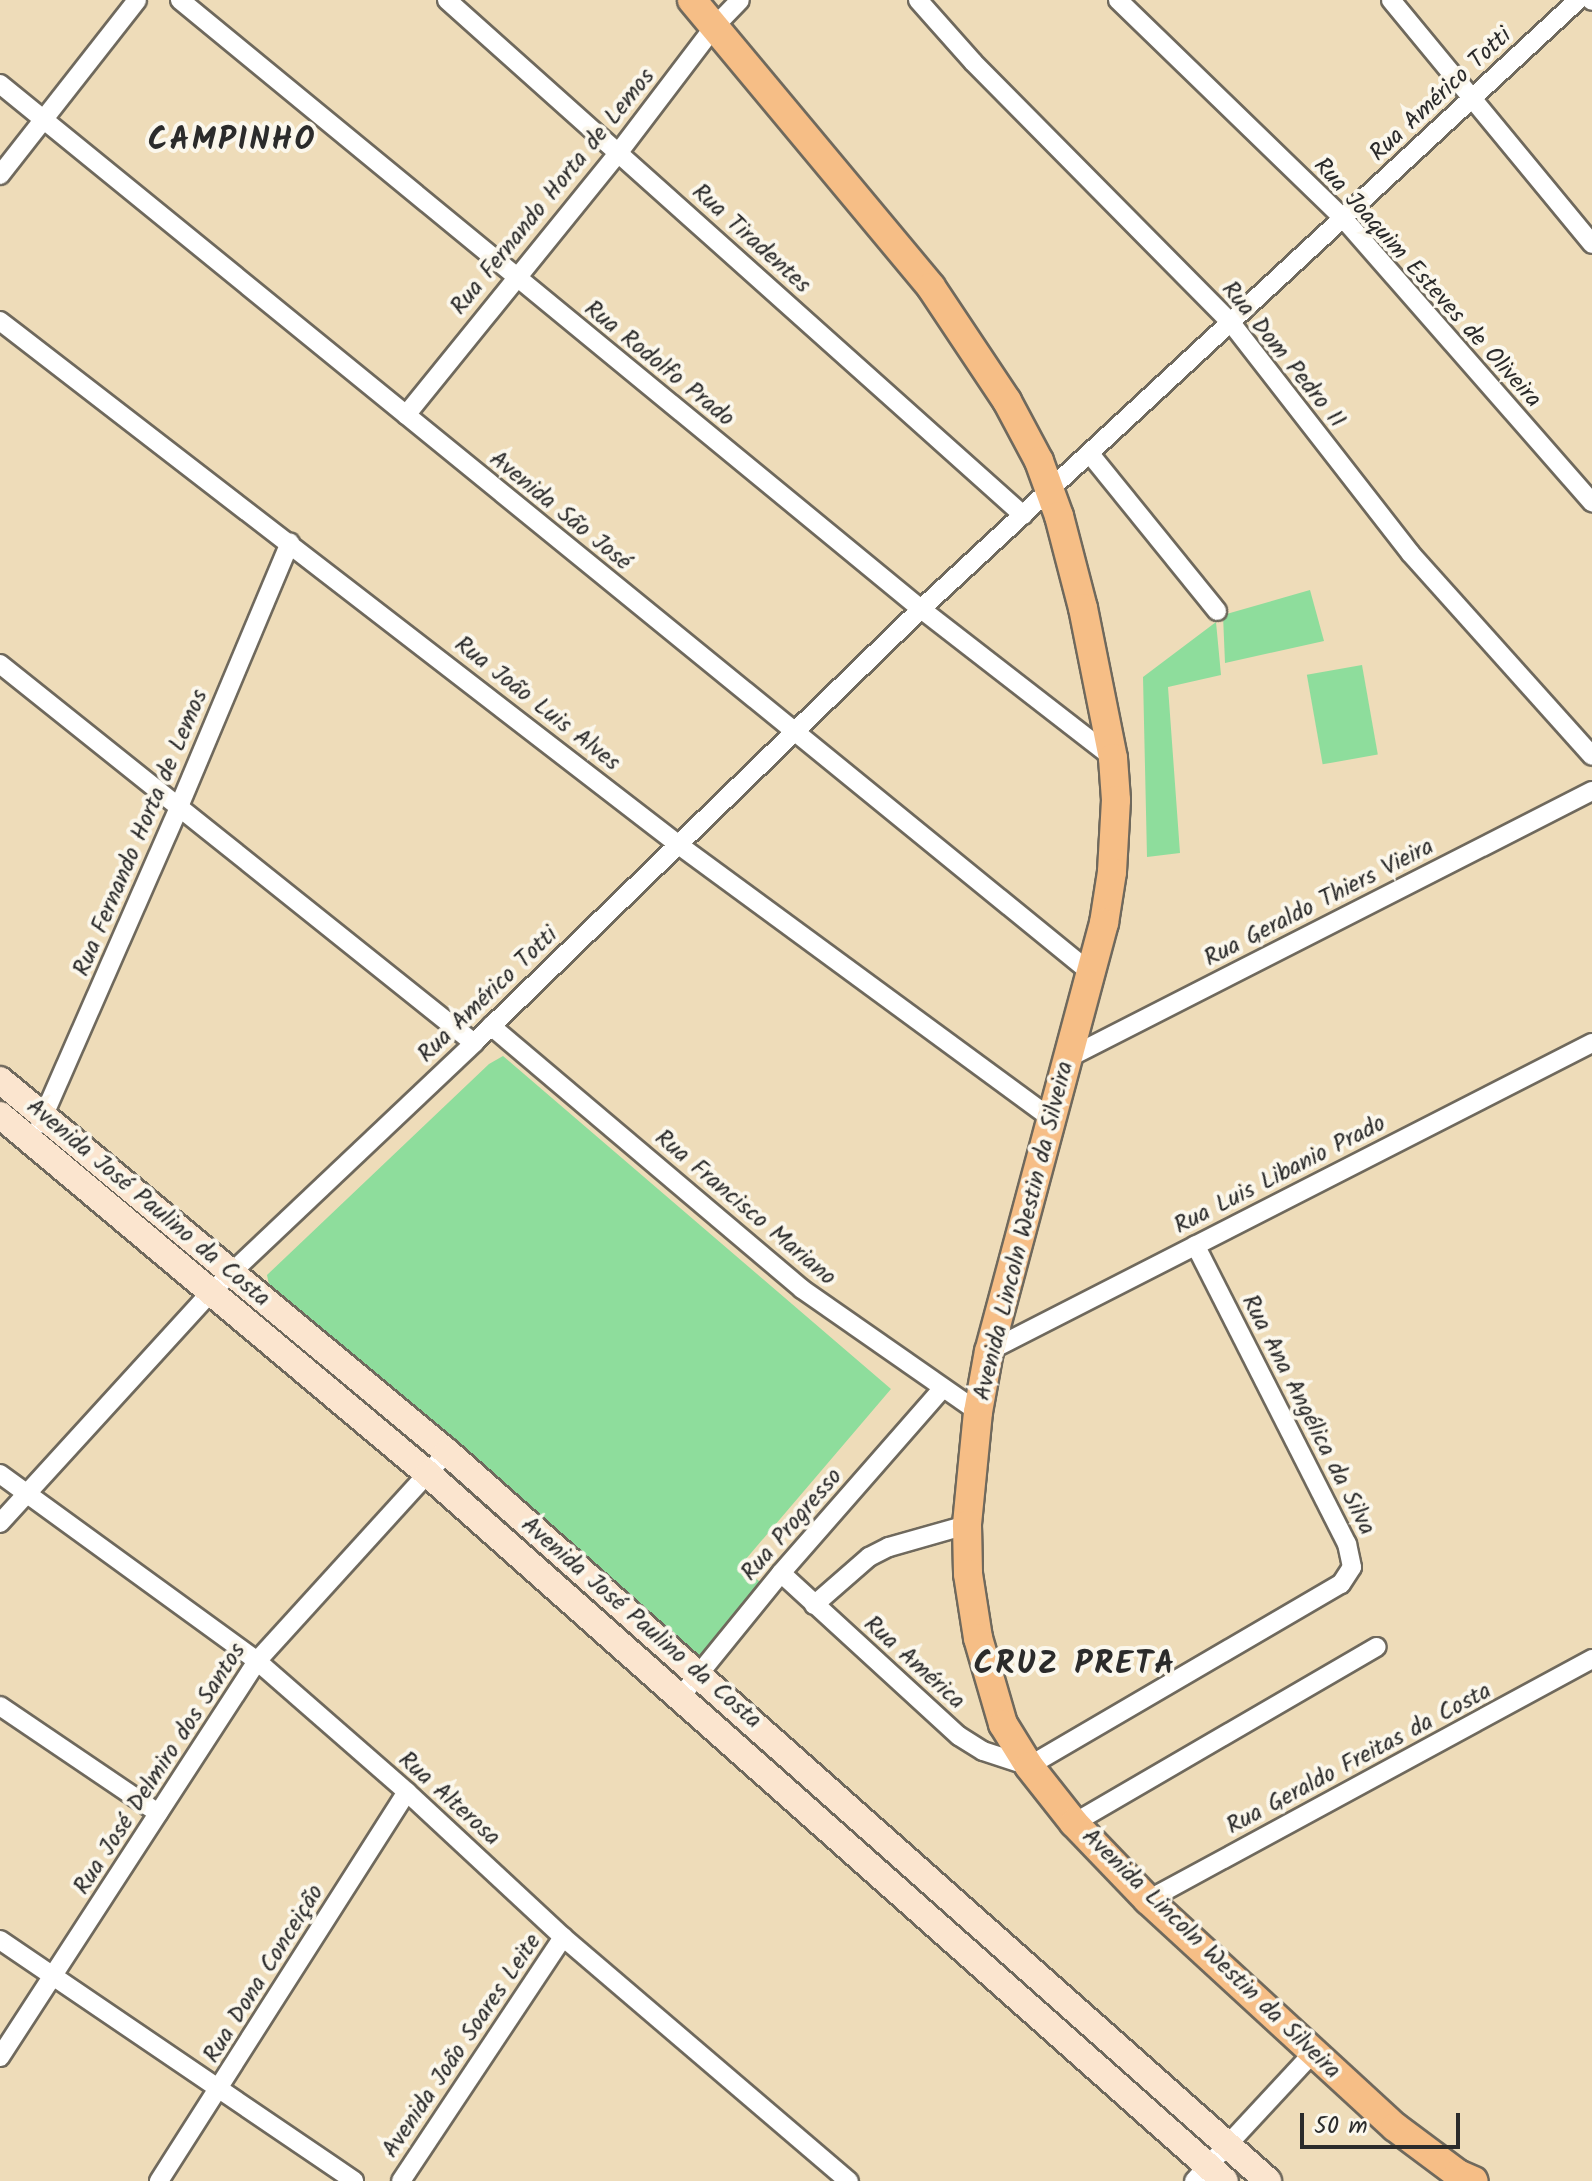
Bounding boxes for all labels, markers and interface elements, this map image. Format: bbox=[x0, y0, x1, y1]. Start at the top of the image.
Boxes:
street label: Rua Américo Totti bbox=[1364, 22, 1518, 168]
street label: Rua Fernando Horta de Lemos bbox=[445, 63, 661, 321]
district label: CAMPINHO bbox=[148, 122, 316, 160]
street label: Rua Joaquim Esteves de Oliveira bbox=[1307, 152, 1547, 414]
street label: Rua Tiradentes bbox=[686, 178, 816, 300]
street label: Rua Dom Pedro II bbox=[1215, 276, 1351, 434]
street label: Rua Rodolfo Prado bbox=[578, 295, 740, 433]
street label: Avenida São José bbox=[483, 445, 637, 577]
street label: Rua João Luis Alves bbox=[448, 630, 626, 778]
street label: Rua Fernando Horta de Lemos bbox=[67, 685, 215, 981]
street label: Rua Geraldo Thiers Vieira bbox=[1199, 833, 1439, 973]
street label: Rua Américo Totti bbox=[412, 921, 564, 1069]
street label: Avenida Lincoln Westin da Silveira bbox=[968, 1058, 1080, 1404]
street label: Avenida José Paulino da Costa bbox=[20, 1093, 276, 1313]
street label: Rua Luis Libanio Prado bbox=[1169, 1109, 1391, 1241]
street label: Rua Francisco Mariano bbox=[649, 1124, 841, 1292]
street label: Rua Ana Angélica da Silva bbox=[1235, 1290, 1381, 1540]
street label: Rua Progresso bbox=[735, 1463, 849, 1587]
street label: Avenida José Paulino da Costa bbox=[515, 1511, 767, 1735]
street label: Rua América bbox=[857, 1610, 971, 1716]
street label: Rua José Delmiro dos Santos bbox=[68, 1638, 252, 1900]
district label: CRUZ PRETA bbox=[973, 1646, 1177, 1684]
street label: Rua Geraldo Freitas da Costa bbox=[1222, 1677, 1496, 1841]
street label: Rua Alterosa bbox=[392, 1746, 506, 1852]
street label: Avenida Lincoln Westin da Silveira bbox=[1076, 1823, 1346, 2085]
street label: Rua Dona Conceição bbox=[198, 1880, 330, 2068]
street label: Avenida João Soares Leite bbox=[376, 1929, 548, 2163]
scale bar bbox=[1304, 2097, 1464, 2147]
text: 50 m bbox=[1314, 2107, 1368, 2146]

